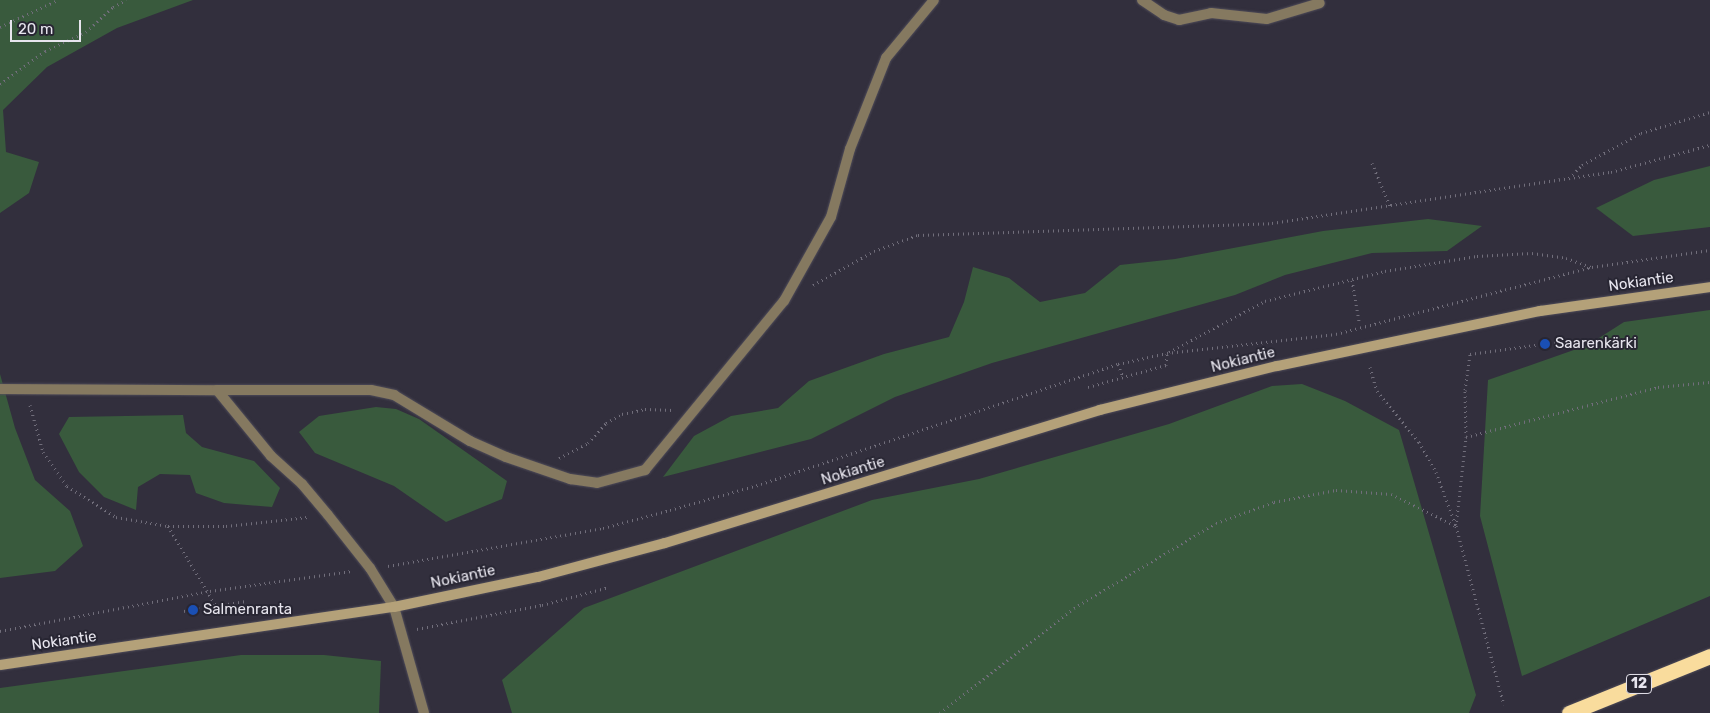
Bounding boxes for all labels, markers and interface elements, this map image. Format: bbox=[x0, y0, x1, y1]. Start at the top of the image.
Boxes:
scale bar bbox=[12, 10, 84, 42]
text: 20 m bbox=[18, 20, 53, 38]
street label: Nokiantie bbox=[1607, 269, 1675, 295]
place label: Saarenkärki bbox=[1555, 335, 1637, 353]
marker: Saarenkärki bbox=[1539, 338, 1551, 350]
street label: Nokiantie bbox=[1209, 343, 1277, 377]
street label: Nokiantie bbox=[819, 453, 887, 489]
street label: Nokiantie bbox=[429, 561, 497, 593]
place label: Salmenranta bbox=[203, 601, 292, 619]
marker: Salmenranta bbox=[187, 604, 199, 616]
street label: Nokiantie bbox=[30, 628, 98, 654]
road number: 12 bbox=[1625, 672, 1653, 696]

